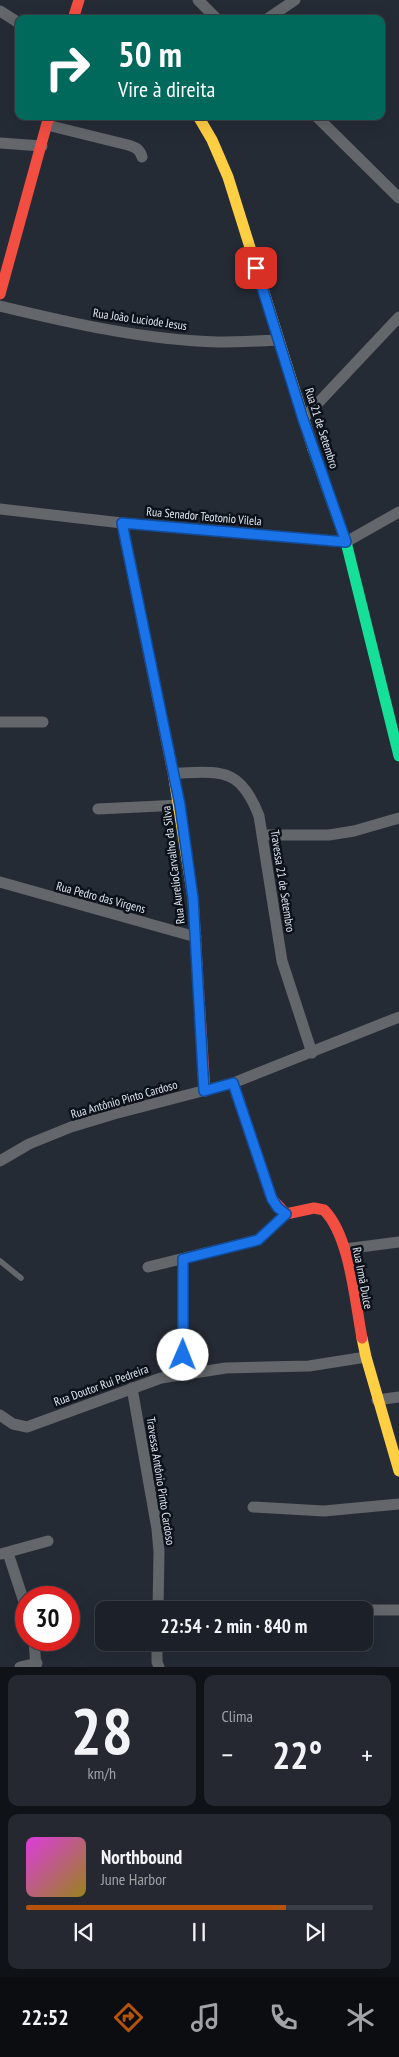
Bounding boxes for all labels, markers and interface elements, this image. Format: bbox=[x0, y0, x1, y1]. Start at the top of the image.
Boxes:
text: 50 m bbox=[118, 31, 182, 77]
icon: right bbox=[35, 35, 100, 100]
text: Vire à direita bbox=[118, 75, 215, 103]
pin bbox=[235, 247, 277, 289]
icon: arrive bbox=[242, 254, 270, 282]
street label: Rua João Luciode Jesus bbox=[92, 305, 188, 333]
street label: Rua 21 de Setembro bbox=[302, 386, 342, 470]
street label: Rua Senador Teotonio Vilela bbox=[146, 503, 263, 529]
street label: Rua AurelioCarvalho da Silva bbox=[158, 805, 188, 925]
street label: Travessa 21 de Setembro bbox=[268, 829, 298, 933]
street label: Rua Pedro das Virgens bbox=[55, 878, 147, 916]
street label: Rua Antônio Pinto Cardoso bbox=[69, 1077, 179, 1121]
street label: Rua Irmã Dulce bbox=[350, 1246, 376, 1310]
position arrow bbox=[156, 1328, 208, 1380]
street label: Rua Doutor Rui Pedreira bbox=[52, 1361, 150, 1409]
street label: Travessa Antônio Pinto Cardoso bbox=[143, 1416, 179, 1546]
speed limit sign: 30 bbox=[15, 1586, 80, 1651]
text: 22:54 · 2 min · 840 m bbox=[161, 1614, 307, 1638]
text: 28 bbox=[71, 1688, 133, 1772]
text: Clima bbox=[222, 1706, 253, 1726]
text: 22° bbox=[272, 1730, 322, 1779]
text: − bbox=[222, 1736, 233, 1773]
text: + bbox=[361, 1736, 373, 1773]
text: km/h bbox=[88, 1763, 116, 1783]
text: Northbound bbox=[101, 1845, 182, 1869]
text: June Harbor bbox=[101, 1869, 166, 1889]
icon: previous bbox=[70, 1918, 98, 1946]
icon: pause bbox=[185, 1918, 213, 1946]
icon: next bbox=[301, 1918, 329, 1946]
icon: directions bbox=[111, 2000, 146, 2035]
icon: music bbox=[188, 2000, 223, 2035]
icon: phone bbox=[266, 2000, 301, 2035]
icon: climate bbox=[343, 2000, 378, 2035]
text: 22:52 bbox=[21, 2003, 69, 2031]

